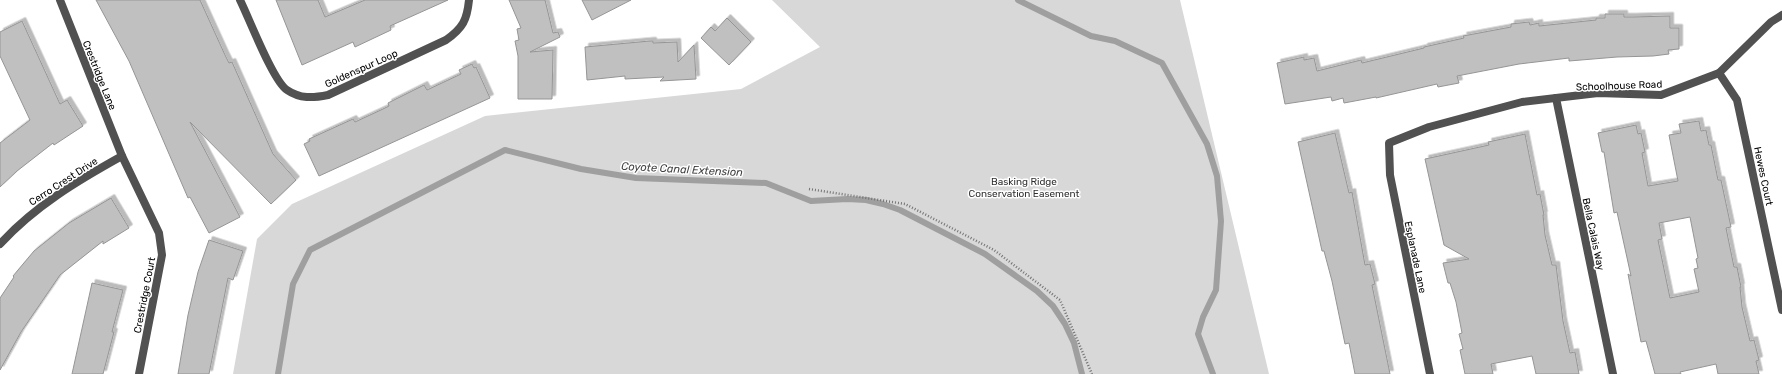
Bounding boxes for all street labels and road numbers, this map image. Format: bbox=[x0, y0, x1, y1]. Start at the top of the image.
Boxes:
street label: Crestridge Lane bbox=[80, 39, 119, 112]
street label: Goldenspur Loop bbox=[323, 47, 400, 90]
street label: Schoolhouse Road bbox=[1576, 78, 1662, 94]
street label: Hewes Court bbox=[1751, 146, 1775, 207]
street label: Cerro Crest Drive bbox=[27, 155, 100, 209]
street label: Bella Calais Way bbox=[1579, 197, 1607, 272]
street label: Esplanade Lane bbox=[1402, 220, 1429, 295]
street label: Crestridge Court bbox=[132, 256, 158, 334]

